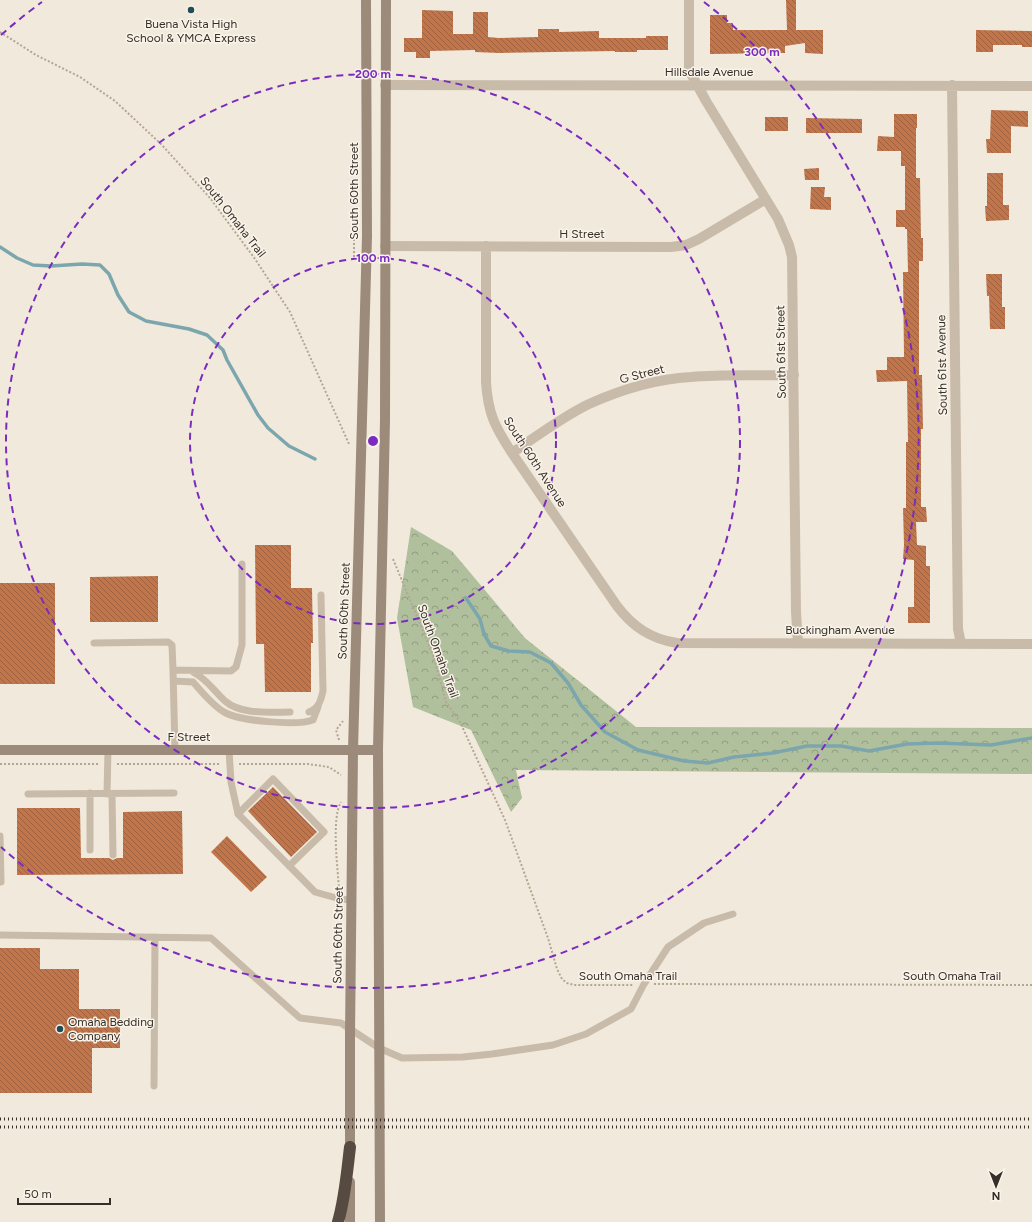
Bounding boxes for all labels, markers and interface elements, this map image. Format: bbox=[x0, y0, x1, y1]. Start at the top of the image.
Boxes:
marker: Buena Vista High School & YMCA Express bbox=[186, 5, 196, 15]
place label: Buena Vista High School & YMCA Express bbox=[126, 17, 256, 45]
text: 300 m bbox=[744, 45, 780, 59]
street label: Hillsdale Avenue bbox=[665, 65, 754, 79]
text: 200 m bbox=[355, 67, 391, 81]
street label: South 60th Street bbox=[347, 142, 361, 240]
street label: South Omaha Trail bbox=[197, 174, 269, 260]
street label: H Street bbox=[559, 227, 605, 241]
text: 100 m bbox=[356, 251, 390, 265]
street label: South 61st Street bbox=[773, 305, 789, 399]
street label: South 61st Avenue bbox=[934, 314, 950, 415]
street label: G Street bbox=[618, 362, 666, 386]
street label: South 60th Avenue bbox=[501, 414, 570, 510]
centre of rings bbox=[366, 434, 380, 448]
street label: South 60th Street bbox=[335, 562, 353, 660]
street label: South Omaha Trail bbox=[415, 602, 461, 700]
street label: Buckingham Avenue bbox=[785, 623, 895, 637]
street label: F Street bbox=[167, 730, 211, 744]
street label: South 60th Street bbox=[330, 886, 346, 984]
street label: South Omaha Trail bbox=[579, 969, 677, 983]
street label: South Omaha Trail bbox=[903, 969, 1001, 983]
place label: Omaha Bedding Company bbox=[68, 1015, 154, 1043]
marker: Omaha Bedding Company bbox=[55, 1024, 65, 1034]
north arrow bbox=[976, 1166, 1016, 1206]
scale bar bbox=[18, 1180, 110, 1206]
text: 50 m bbox=[24, 1187, 52, 1201]
text: N bbox=[992, 1189, 1000, 1202]

